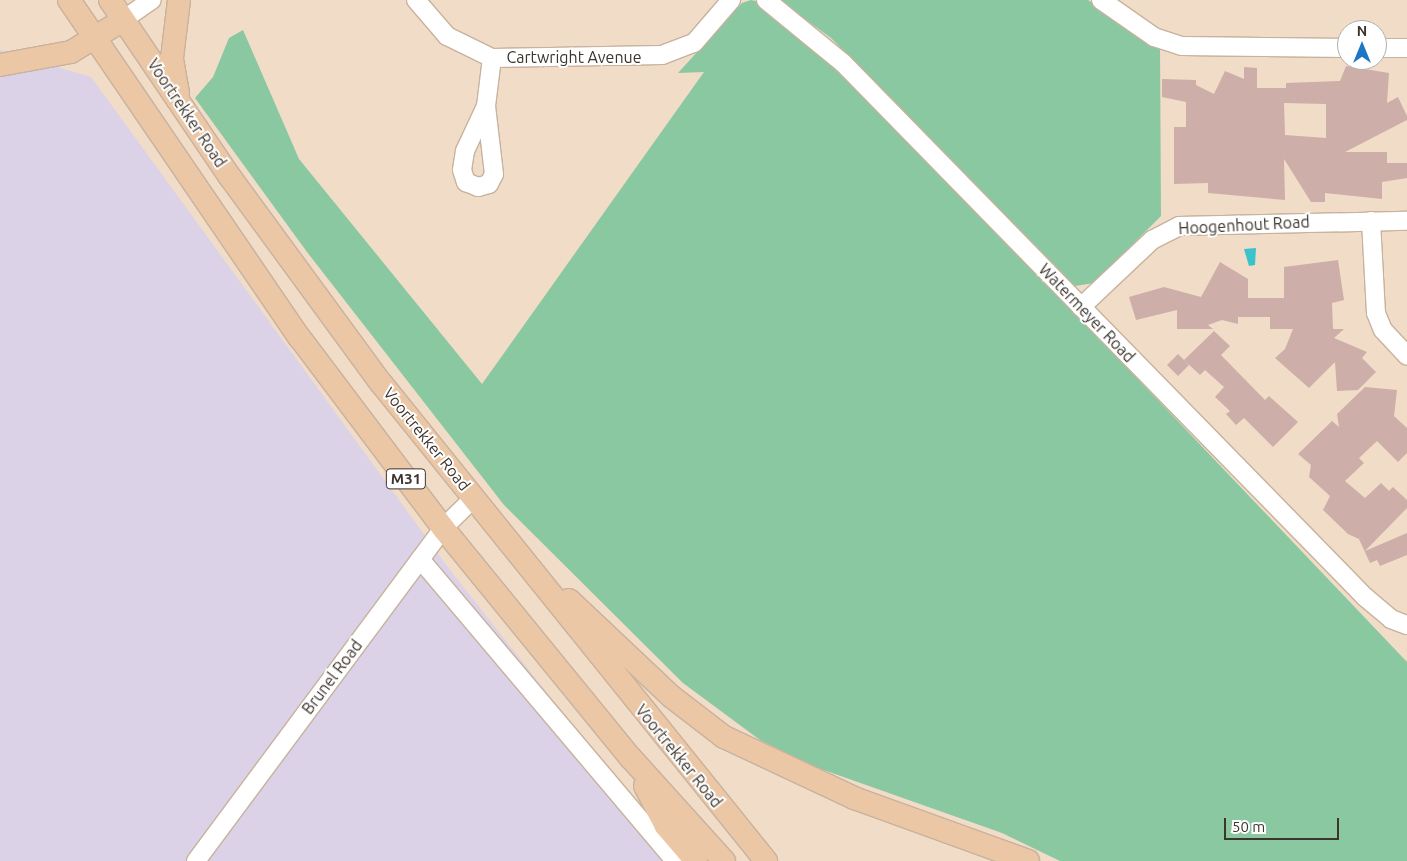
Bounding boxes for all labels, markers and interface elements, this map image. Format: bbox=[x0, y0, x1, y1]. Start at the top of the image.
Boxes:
north arrow bbox=[1337, 20, 1387, 70]
text: N bbox=[1357, 23, 1367, 39]
street label: Cartwright Avenue bbox=[507, 47, 641, 67]
street label: Voortrekker Road bbox=[144, 55, 230, 171]
street label: Hoogenhout Road bbox=[1178, 212, 1310, 238]
street label: Watermeyer Road bbox=[1035, 260, 1139, 366]
street label: Voortrekker Road bbox=[380, 384, 474, 494]
road number: M31 bbox=[385, 466, 427, 492]
street label: Brunel Road bbox=[298, 636, 366, 718]
street label: Voortrekker Road bbox=[632, 701, 726, 811]
scale bar bbox=[1227, 808, 1342, 840]
text: 50 m bbox=[1232, 818, 1265, 835]

